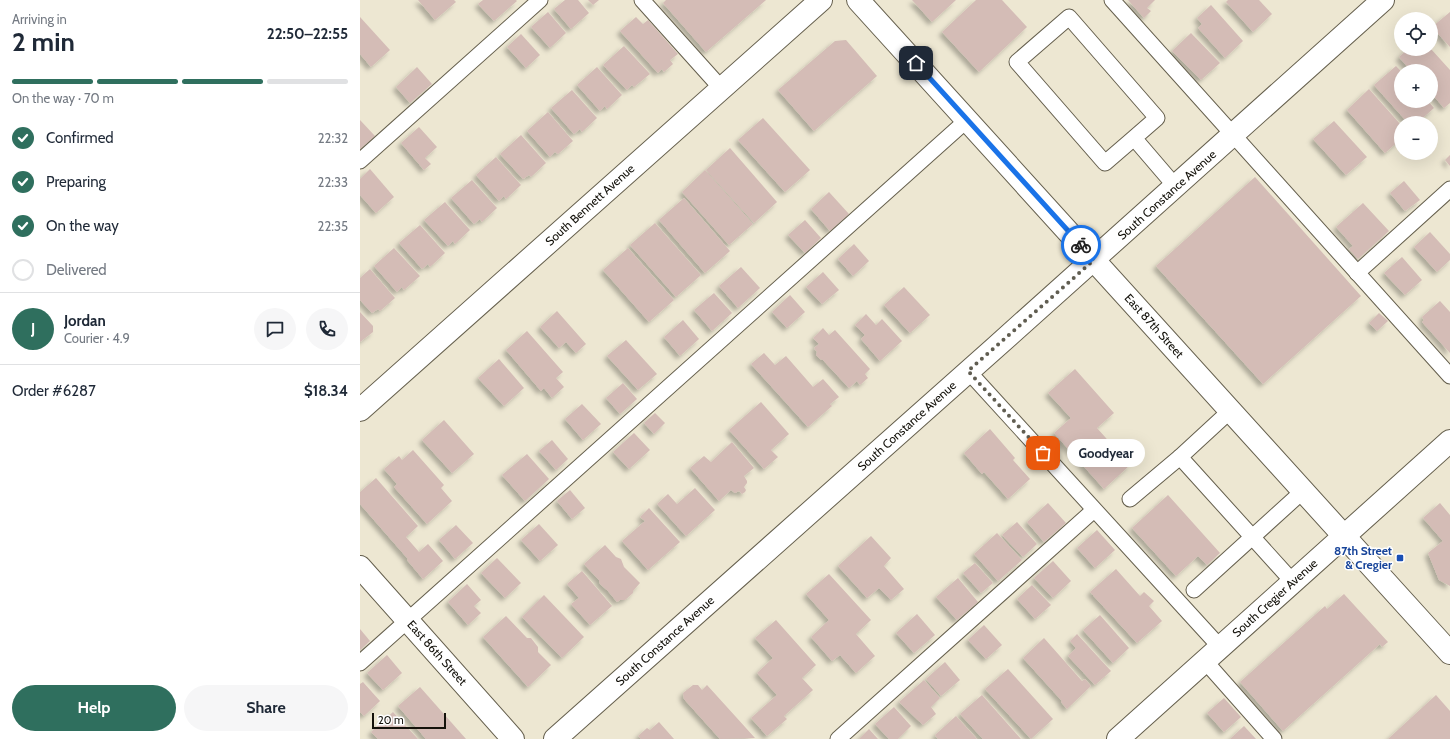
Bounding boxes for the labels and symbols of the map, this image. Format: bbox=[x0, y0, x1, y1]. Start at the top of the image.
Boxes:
pin bbox=[899, 46, 933, 80]
street label: South Constance Avenue bbox=[1114, 146, 1219, 243]
street label: South Bennett Avenue bbox=[542, 161, 637, 249]
courier bbox=[1061, 225, 1101, 265]
street label: East 87th Street bbox=[1122, 290, 1187, 361]
street label: South Constance Avenue bbox=[854, 377, 959, 474]
pin bbox=[1026, 436, 1060, 470]
callout: Goodyear bbox=[1067, 439, 1145, 467]
place label: 87th Street & Cregier bbox=[1334, 543, 1392, 572]
marker: 87th Street & Cregier bbox=[1395, 553, 1405, 563]
street label: South Cregier Avenue bbox=[1229, 555, 1320, 640]
street label: South Constance Avenue bbox=[612, 592, 717, 689]
street label: East 86th Street bbox=[404, 617, 470, 688]
scale bar bbox=[372, 711, 446, 730]

